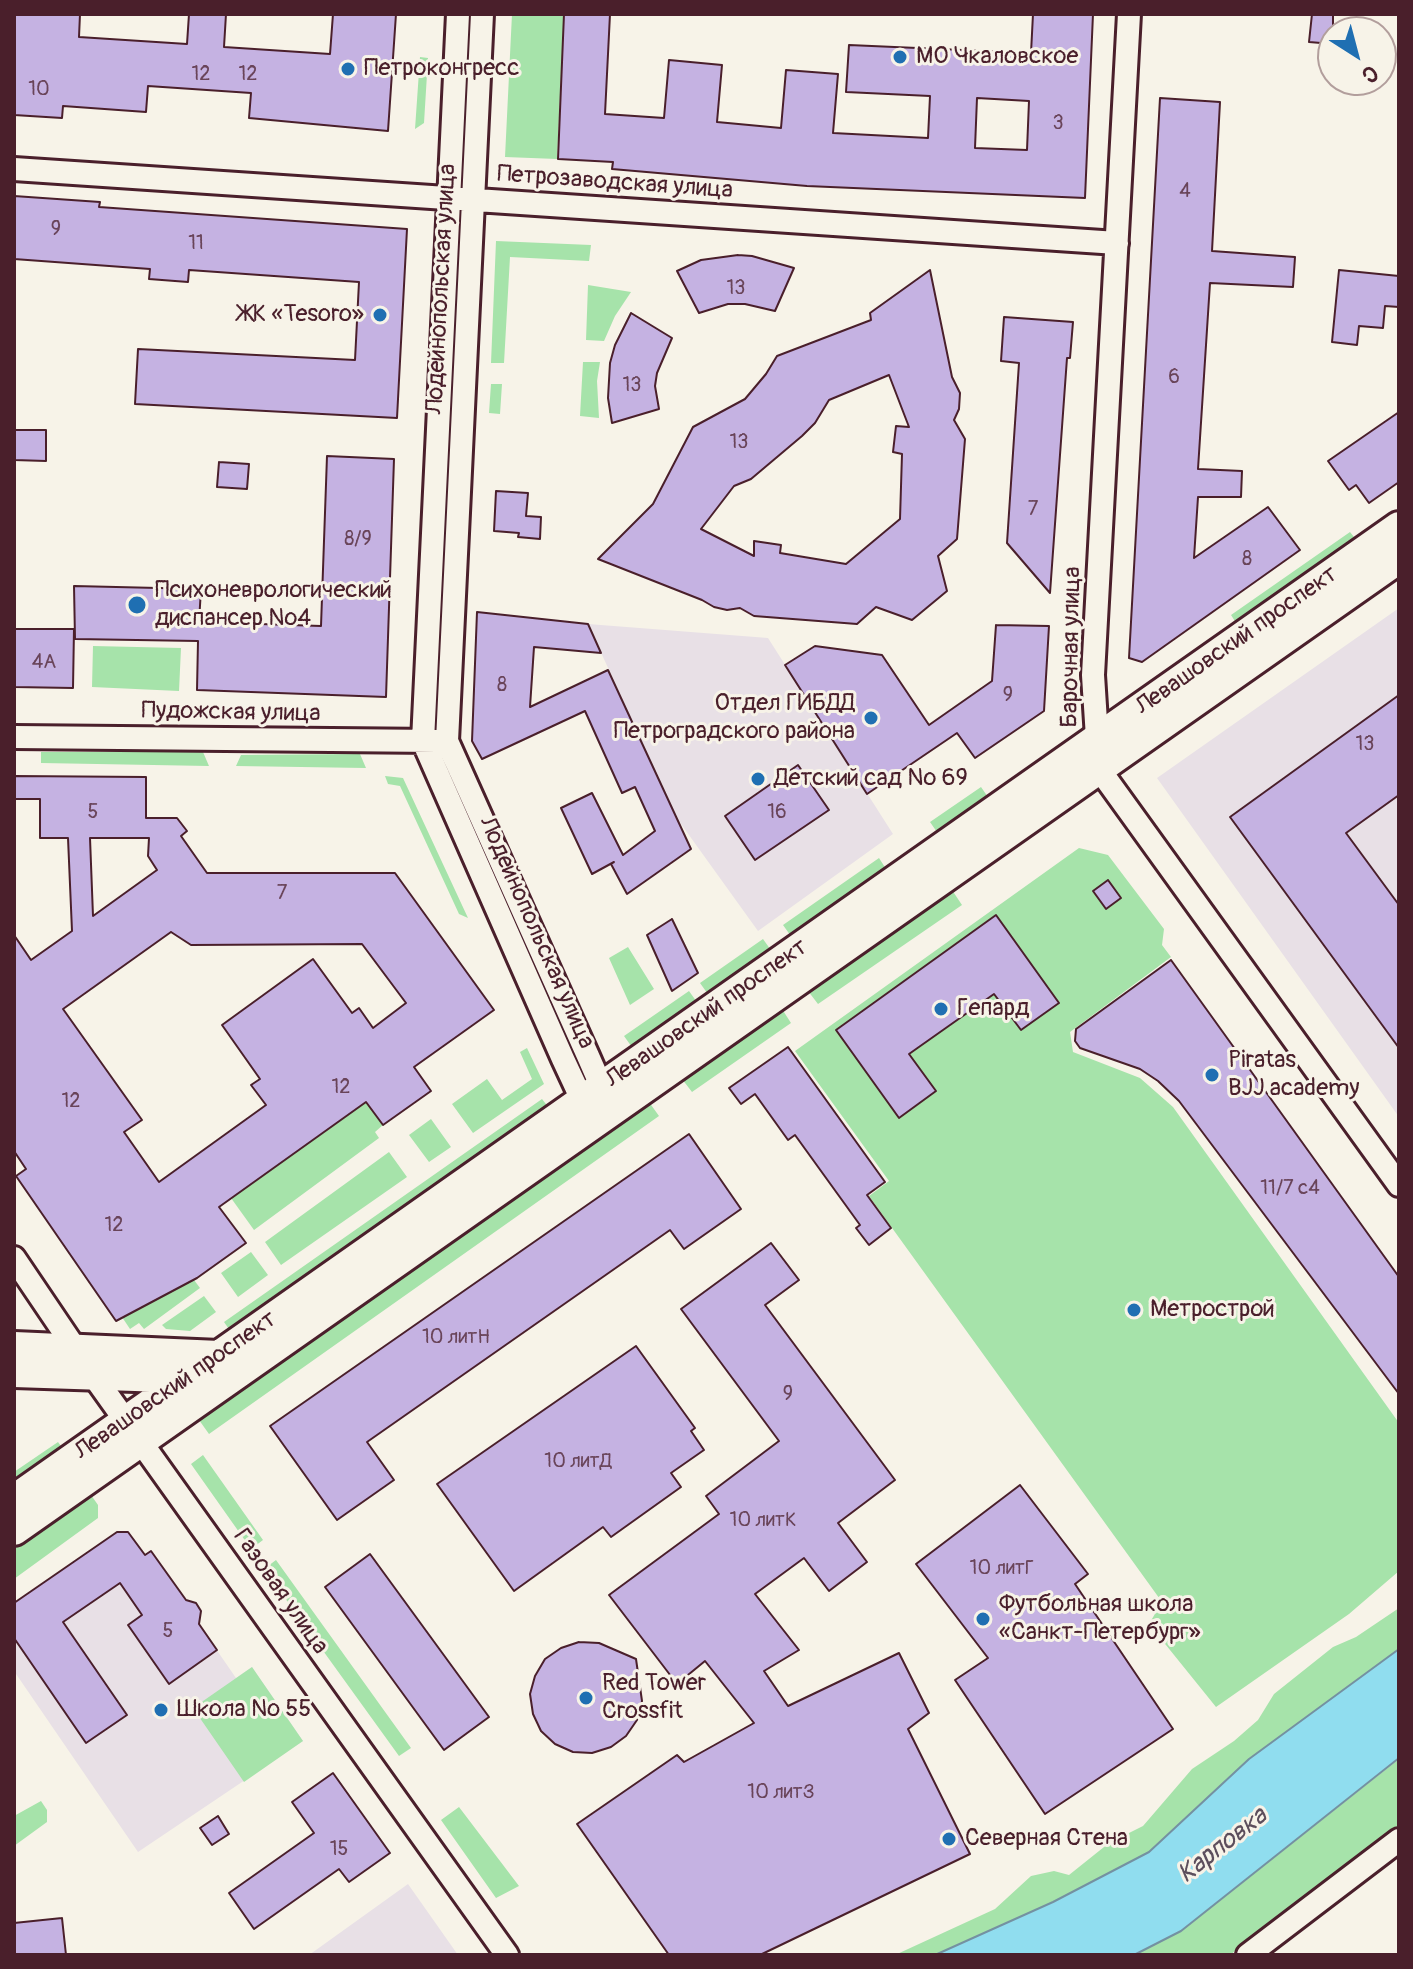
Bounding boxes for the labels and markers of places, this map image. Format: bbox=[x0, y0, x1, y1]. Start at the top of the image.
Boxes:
place label: МО Чкаловское bbox=[916, 43, 1078, 71]
marker: МО Чкаловское bbox=[891, 48, 909, 66]
place label: Петроконгресс bbox=[364, 55, 519, 83]
marker: Петроконгресс bbox=[339, 60, 357, 78]
place label: ЖК «Tesoro» bbox=[238, 301, 364, 329]
marker: ЖК «Tesoro» bbox=[371, 306, 389, 324]
place label: Психоневрологический диспансер №4 bbox=[155, 577, 392, 633]
marker: Психоневрологический диспансер №4 bbox=[126, 594, 148, 616]
place label: Отдел ГИБДД Петроградского района bbox=[614, 690, 855, 746]
marker: Отдел ГИБДД Петроградского района bbox=[862, 709, 880, 727]
place label: Детский сад № 69 bbox=[774, 765, 968, 793]
marker: Детский сад № 69 bbox=[749, 770, 767, 788]
place label: Гепард bbox=[957, 995, 1029, 1023]
marker: Гепард bbox=[932, 1000, 950, 1018]
place label: Piratas BJJ academy bbox=[1228, 1047, 1359, 1103]
marker: Piratas BJJ academy bbox=[1203, 1066, 1221, 1084]
place label: Метрострой bbox=[1150, 1296, 1275, 1324]
marker: Метрострой bbox=[1125, 1301, 1143, 1319]
place label: Футбольная школа «Санкт-Петербург» bbox=[999, 1591, 1201, 1647]
marker: Футбольная школа «Санкт-Петербург» bbox=[974, 1610, 992, 1628]
place label: Red Tower Crossfit bbox=[602, 1670, 706, 1726]
marker: Red Tower Crossfit bbox=[577, 1689, 595, 1707]
place label: Школа № 55 bbox=[177, 1696, 311, 1724]
marker: Школа № 55 bbox=[152, 1701, 170, 1719]
place label: Северная Стена bbox=[965, 1825, 1128, 1853]
marker: Северная Стена bbox=[940, 1830, 958, 1848]

